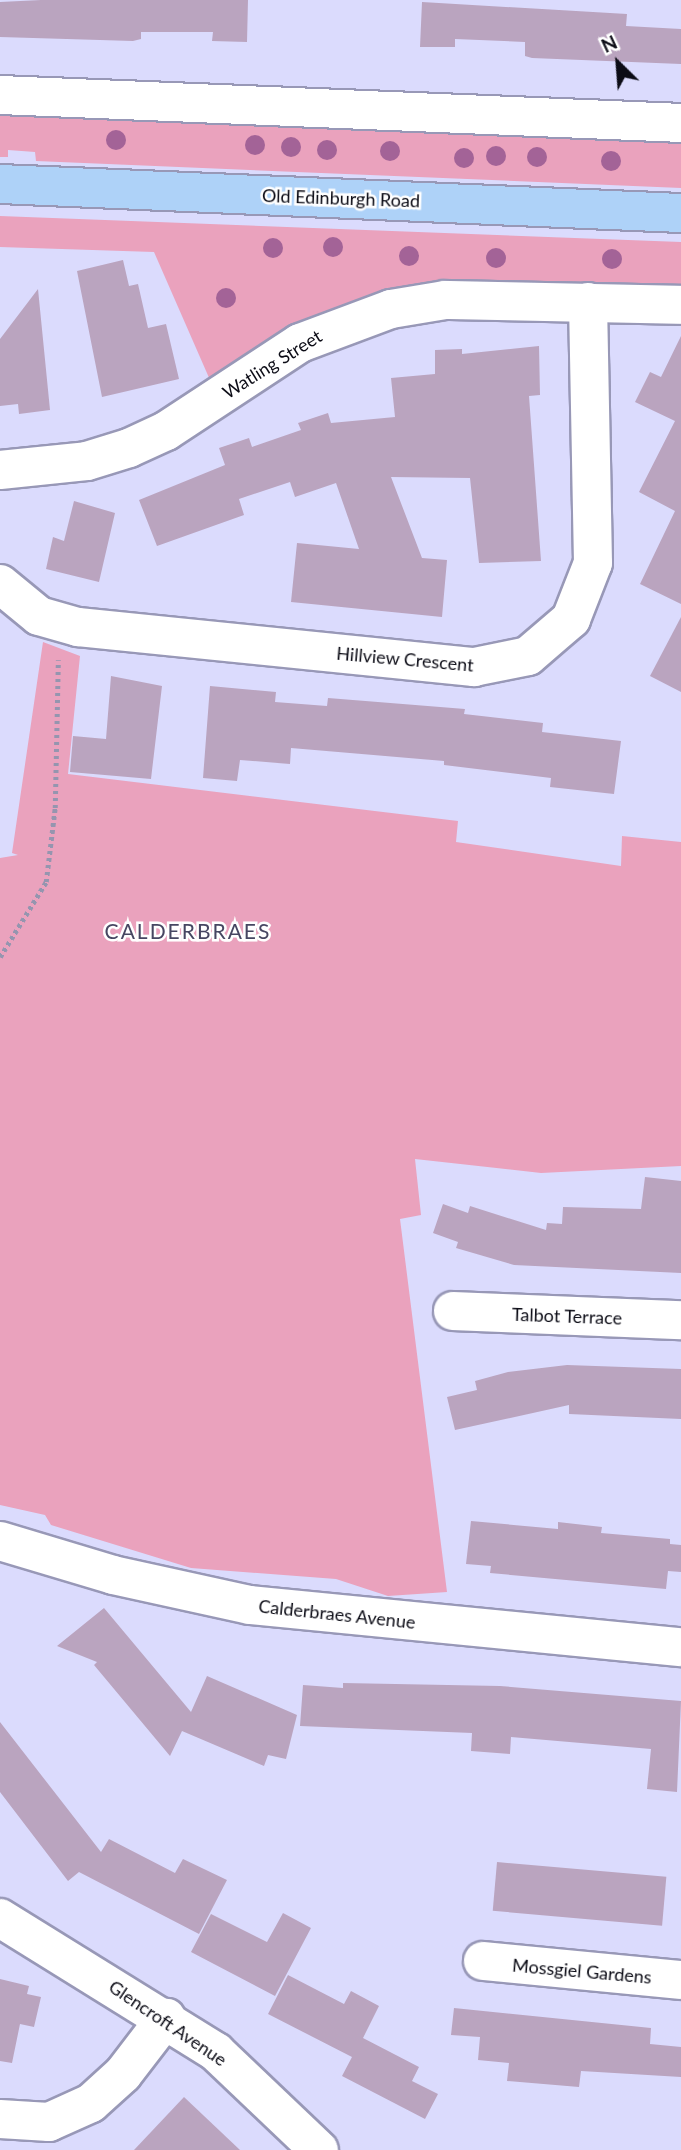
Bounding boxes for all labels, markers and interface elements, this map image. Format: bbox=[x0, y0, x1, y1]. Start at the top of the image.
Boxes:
north arrow bbox=[583, 28, 653, 98]
text: N bbox=[597, 30, 620, 57]
street label: Old Edinburgh Road bbox=[262, 184, 420, 212]
street label: Watling Street bbox=[218, 325, 326, 403]
street label: Hillview Crescent bbox=[335, 642, 475, 676]
district label: CALDERBRAES bbox=[106, 918, 270, 944]
street label: Talbot Terrace bbox=[511, 1303, 623, 1329]
street label: Calderbraes Avenue bbox=[257, 1595, 417, 1633]
street label: Mossgiel Gardens bbox=[511, 1954, 653, 1988]
street label: Glencroft Avenue bbox=[105, 1975, 231, 2071]

